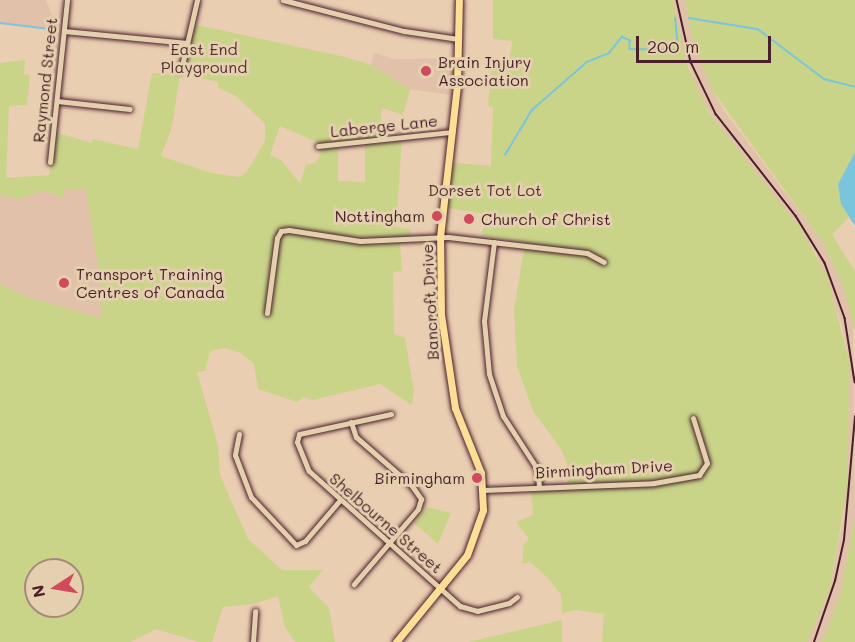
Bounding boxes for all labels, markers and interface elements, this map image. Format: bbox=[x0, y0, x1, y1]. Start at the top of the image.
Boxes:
street label: Raymond Street bbox=[29, 16, 61, 144]
scale bar bbox=[639, 24, 774, 62]
text: 200 m bbox=[647, 34, 699, 58]
park label: East End Playground bbox=[161, 39, 247, 77]
place label: Brain Injury Association bbox=[438, 52, 531, 90]
marker: Brain Injury Association bbox=[419, 64, 433, 78]
street label: Laberge Lane bbox=[329, 111, 439, 141]
park label: Dorset Tot Lot bbox=[428, 180, 542, 200]
place label: Nottingham bbox=[335, 206, 425, 226]
marker: Nottingham bbox=[430, 209, 444, 223]
place label: Church of Christ bbox=[481, 209, 611, 229]
marker: Church of Christ bbox=[462, 212, 476, 226]
street label: Bancroft Drive bbox=[417, 243, 443, 361]
place label: Transport Training Centres of Canada bbox=[76, 264, 225, 302]
marker: Transport Training Centres of Canada bbox=[57, 276, 71, 290]
street label: Birmingham Drive bbox=[535, 456, 673, 482]
place label: Birmingham bbox=[375, 468, 465, 488]
street label: Shelbourne Street bbox=[326, 469, 446, 577]
marker: Birmingham bbox=[470, 471, 484, 485]
north arrow bbox=[24, 558, 84, 618]
text: N bbox=[26, 583, 49, 600]

